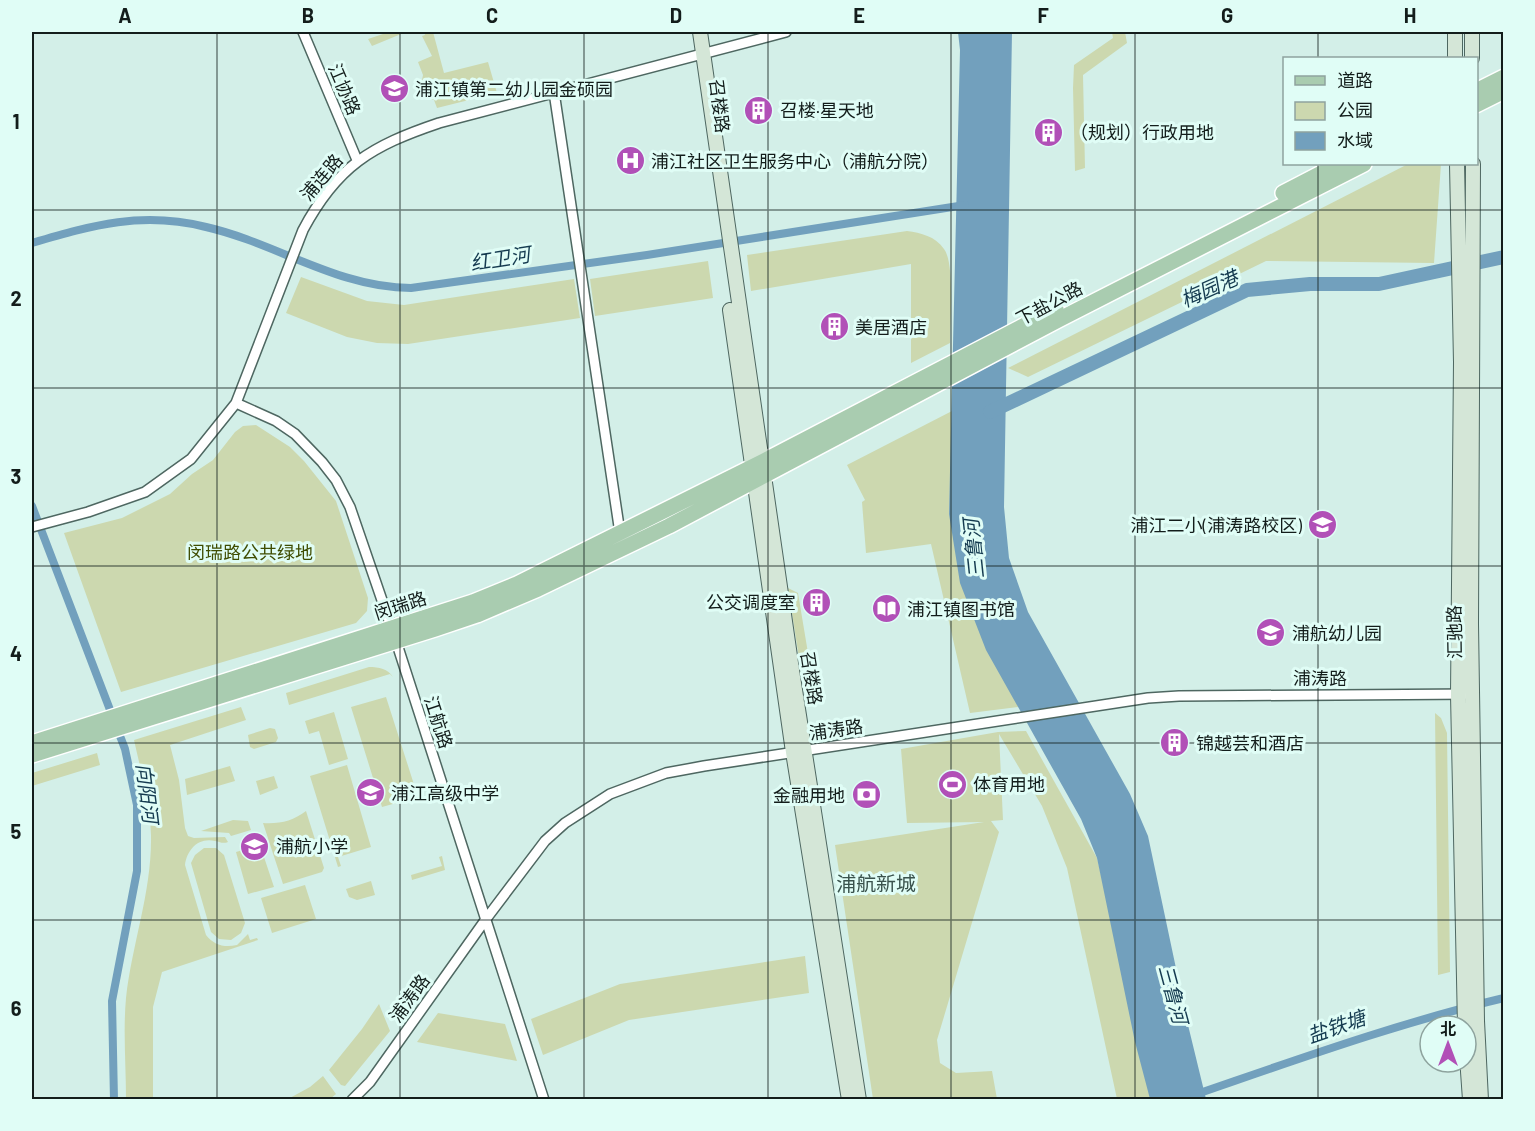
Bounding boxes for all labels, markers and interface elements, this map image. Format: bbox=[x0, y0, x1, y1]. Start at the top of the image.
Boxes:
text: A bbox=[118, 3, 132, 27]
text: B bbox=[302, 3, 314, 27]
text: C bbox=[486, 3, 498, 27]
text: D bbox=[670, 3, 682, 27]
text: E bbox=[853, 3, 865, 27]
text: F bbox=[1037, 3, 1049, 27]
text: G bbox=[1221, 3, 1233, 27]
text: H bbox=[1404, 3, 1416, 27]
legend bbox=[1283, 57, 1478, 165]
street label: 江协路 bbox=[324, 60, 366, 118]
text: 道路 bbox=[1337, 69, 1373, 91]
school or university icon: 浦江镇第二幼儿园金硕园 bbox=[378, 73, 410, 105]
place label: 浦江镇第二幼儿园金硕园 bbox=[415, 78, 613, 100]
street label: 召楼路 bbox=[706, 78, 734, 134]
building icon: 召楼·星天地 bbox=[743, 94, 775, 126]
place label: 召楼·星天地 bbox=[780, 99, 874, 121]
text: 公园 bbox=[1337, 99, 1373, 121]
text: 1 bbox=[12, 109, 20, 133]
building icon: （规划）行政用地 bbox=[1033, 116, 1065, 148]
place label: （规划）行政用地 bbox=[1070, 121, 1214, 143]
text: 水域 bbox=[1337, 129, 1373, 151]
hospital icon: 浦江社区卫生服务中心（浦航分院） bbox=[614, 145, 646, 177]
street label: 浦连路 bbox=[295, 149, 347, 205]
place label: 浦江社区卫生服务中心（浦航分院） bbox=[651, 150, 939, 172]
water label: 红卫河 bbox=[468, 241, 535, 275]
water label: 梅园港 bbox=[1177, 264, 1244, 311]
street label: 下盐公路 bbox=[1012, 276, 1086, 330]
text: 2 bbox=[10, 286, 22, 310]
building icon: 美居酒店 bbox=[818, 311, 850, 343]
place label: 美居酒店 bbox=[855, 316, 927, 338]
text: 3 bbox=[11, 464, 21, 488]
school or university icon: 浦江二小(浦涛路校区) bbox=[1307, 509, 1339, 541]
water label: 三鲁河 bbox=[958, 514, 988, 580]
place label: 浦江二小(浦涛路校区) bbox=[1131, 514, 1302, 536]
park label: 闵瑞路公共绿地 bbox=[187, 541, 313, 563]
street label: 闵瑞路 bbox=[371, 586, 429, 624]
building icon: 公交调度室 bbox=[801, 586, 833, 618]
place label: 公交调度室 bbox=[706, 591, 796, 613]
library icon: 浦江镇图书馆 bbox=[870, 593, 902, 625]
place label: 浦江镇图书馆 bbox=[907, 598, 1015, 620]
street label: 汇驰路 bbox=[1443, 605, 1465, 659]
school or university icon: 浦航幼儿园 bbox=[1255, 617, 1287, 649]
place label: 浦航幼儿园 bbox=[1292, 622, 1382, 644]
text: 4 bbox=[10, 641, 22, 665]
street label: 召楼路 bbox=[797, 650, 827, 706]
street label: 浦涛路 bbox=[1293, 667, 1347, 689]
street label: 江航路 bbox=[420, 693, 458, 751]
street label: 浦涛路 bbox=[808, 714, 864, 744]
building icon: 锦越芸和酒店 bbox=[1159, 727, 1191, 759]
place label: 锦越芸和酒店 bbox=[1196, 732, 1304, 754]
water label: 向阳河 bbox=[132, 762, 164, 828]
sports icon: 体育用地 bbox=[936, 768, 968, 800]
place label: 体育用地 bbox=[973, 773, 1045, 795]
school or university icon: 浦江高级中学 bbox=[354, 777, 386, 809]
bank icon: 金融用地 bbox=[850, 779, 882, 811]
place label: 浦江高级中学 bbox=[391, 782, 499, 804]
place label: 金融用地 bbox=[773, 784, 845, 806]
text: 5 bbox=[11, 819, 22, 843]
school or university icon: 浦航小学 bbox=[239, 830, 271, 862]
place label: 浦航小学 bbox=[276, 835, 348, 857]
district label: 浦航新城 bbox=[836, 871, 916, 895]
water label: 三鲁河 bbox=[1155, 962, 1194, 1030]
street label: 浦涛路 bbox=[384, 970, 434, 1026]
text: 6 bbox=[11, 996, 22, 1020]
water label: 盐铁塘 bbox=[1304, 1004, 1371, 1047]
north arrow bbox=[1418, 1014, 1478, 1074]
text: 北 bbox=[1440, 1019, 1456, 1038]

